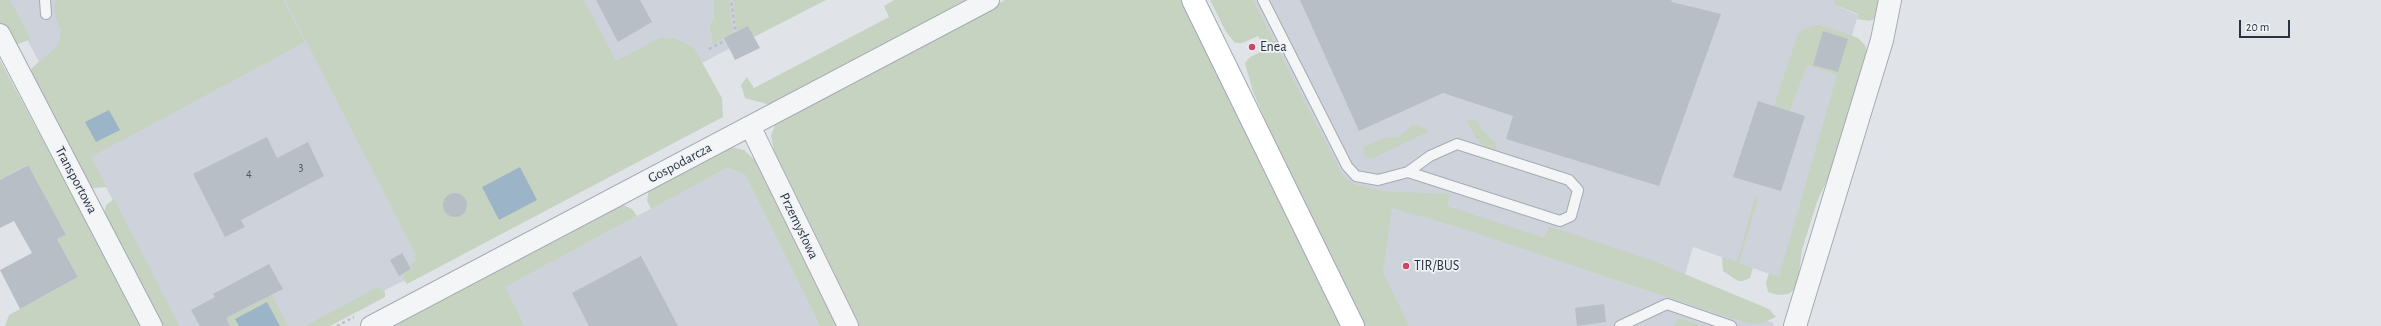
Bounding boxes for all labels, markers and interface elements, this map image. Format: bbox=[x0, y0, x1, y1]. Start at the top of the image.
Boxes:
scale bar bbox=[2241, 12, 2292, 38]
text: 20 m bbox=[2246, 21, 2269, 33]
place label: Enea bbox=[1260, 39, 1287, 55]
marker: Enea bbox=[1247, 42, 1257, 52]
street label: Gospodarcza bbox=[645, 139, 715, 187]
street label: Transportowa bbox=[51, 143, 101, 217]
house number: 3 bbox=[299, 160, 303, 174]
house number: 4 bbox=[246, 166, 252, 180]
street label: Przemysłowa bbox=[776, 190, 822, 262]
place label: TIR/BUS bbox=[1414, 258, 1459, 274]
marker: TIR/BUS bbox=[1401, 261, 1411, 271]

